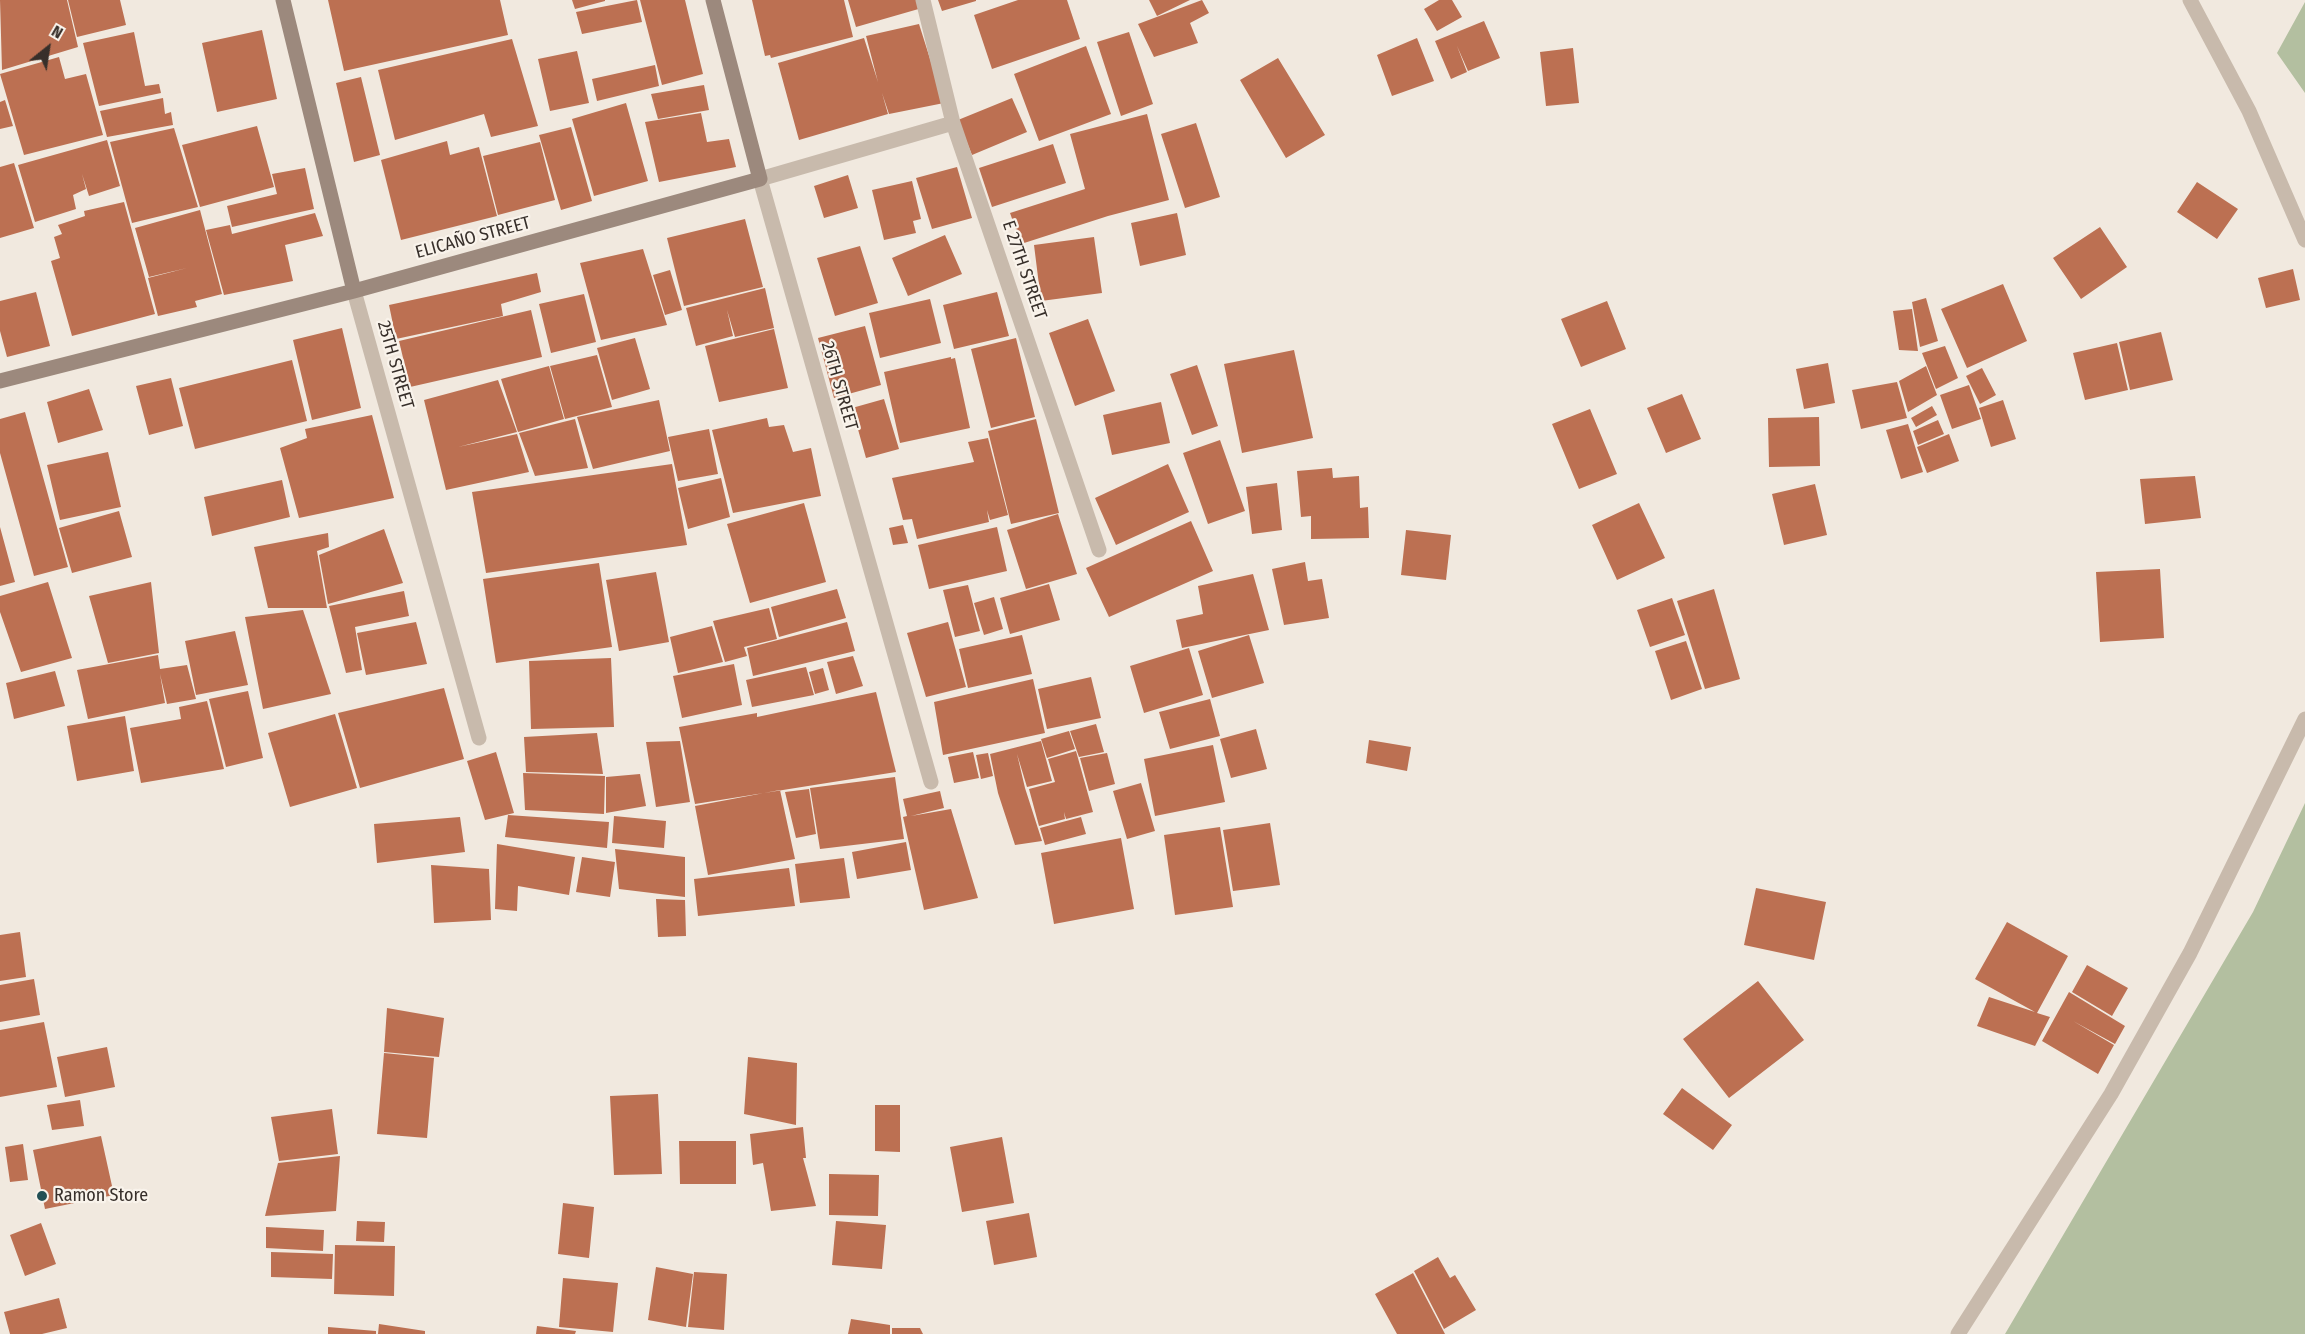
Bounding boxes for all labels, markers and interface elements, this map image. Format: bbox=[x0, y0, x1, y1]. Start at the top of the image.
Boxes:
north arrow bbox=[18, 18, 78, 78]
text: N bbox=[48, 21, 66, 43]
street label: ELICAÑO STREET bbox=[413, 212, 533, 264]
street label: E 27TH STREET bbox=[997, 218, 1051, 322]
street label: 25TH STREET bbox=[372, 318, 418, 412]
street label: 26TH STREET bbox=[816, 339, 862, 433]
place label: Ramon Store bbox=[54, 1185, 148, 1207]
marker: Ramon Store bbox=[35, 1189, 49, 1203]

